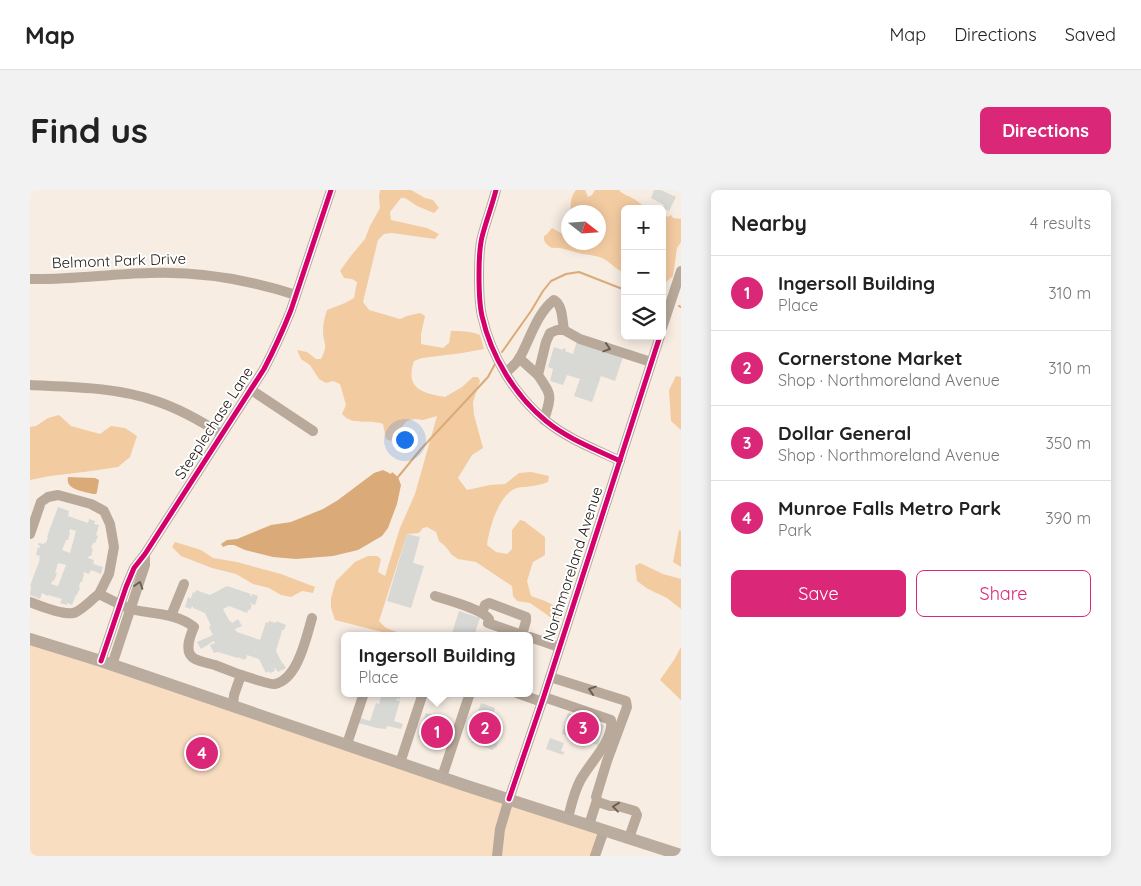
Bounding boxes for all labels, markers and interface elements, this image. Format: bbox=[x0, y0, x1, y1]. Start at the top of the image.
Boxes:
text: Map bbox=[25, 20, 75, 50]
text: Map bbox=[889, 23, 926, 46]
text: Directions bbox=[954, 23, 1037, 46]
text: Saved bbox=[1065, 23, 1116, 46]
button: Directions bbox=[980, 107, 1111, 154]
text: Find us bbox=[30, 108, 148, 152]
north arrow bbox=[561, 205, 606, 250]
map controls bbox=[621, 205, 666, 340]
button: + bbox=[621, 205, 666, 250]
text: Nearby bbox=[731, 210, 807, 236]
text: 4 results bbox=[1030, 213, 1091, 233]
street label: Belmont Park Drive bbox=[52, 249, 186, 272]
button: − bbox=[621, 250, 666, 295]
text: Ingersoll Building bbox=[778, 271, 935, 295]
text: 1 bbox=[744, 283, 750, 303]
text: 310 m bbox=[1048, 283, 1091, 303]
button: layers bbox=[621, 295, 666, 340]
text: Place bbox=[778, 295, 818, 315]
one-way arrow bbox=[602, 342, 611, 352]
text: Cornerstone Market bbox=[778, 346, 962, 370]
text: 2 bbox=[742, 358, 752, 378]
text: 310 m bbox=[1048, 358, 1091, 378]
street label: Steeplechase Lane bbox=[170, 363, 257, 483]
text: Shop · Northmoreland Avenue bbox=[778, 370, 1000, 390]
text: Dollar General bbox=[778, 421, 911, 445]
your location bbox=[392, 427, 418, 453]
text: 3 bbox=[743, 433, 751, 453]
text: 350 m bbox=[1045, 433, 1091, 453]
text: Shop · Northmoreland Avenue bbox=[778, 445, 1000, 465]
street label: Northmoreland Avenue bbox=[539, 484, 607, 644]
text: Munroe Falls Metro Park bbox=[778, 496, 1001, 520]
text: 4 bbox=[742, 508, 752, 528]
text: 390 m bbox=[1045, 508, 1091, 528]
text: Park bbox=[778, 520, 812, 540]
button: Save bbox=[731, 570, 906, 617]
button: Share bbox=[916, 570, 1091, 617]
one-way arrow bbox=[133, 582, 143, 590]
popup bbox=[341, 632, 533, 697]
text: Ingersoll Building bbox=[358, 643, 516, 667]
text: Place bbox=[358, 667, 399, 687]
one-way arrow bbox=[588, 686, 596, 696]
pin: 2 bbox=[469, 709, 501, 747]
pin: 3 bbox=[567, 709, 599, 747]
pin: 1 bbox=[421, 713, 453, 751]
pin: 4 bbox=[186, 734, 218, 772]
one-way arrow bbox=[611, 802, 619, 813]

